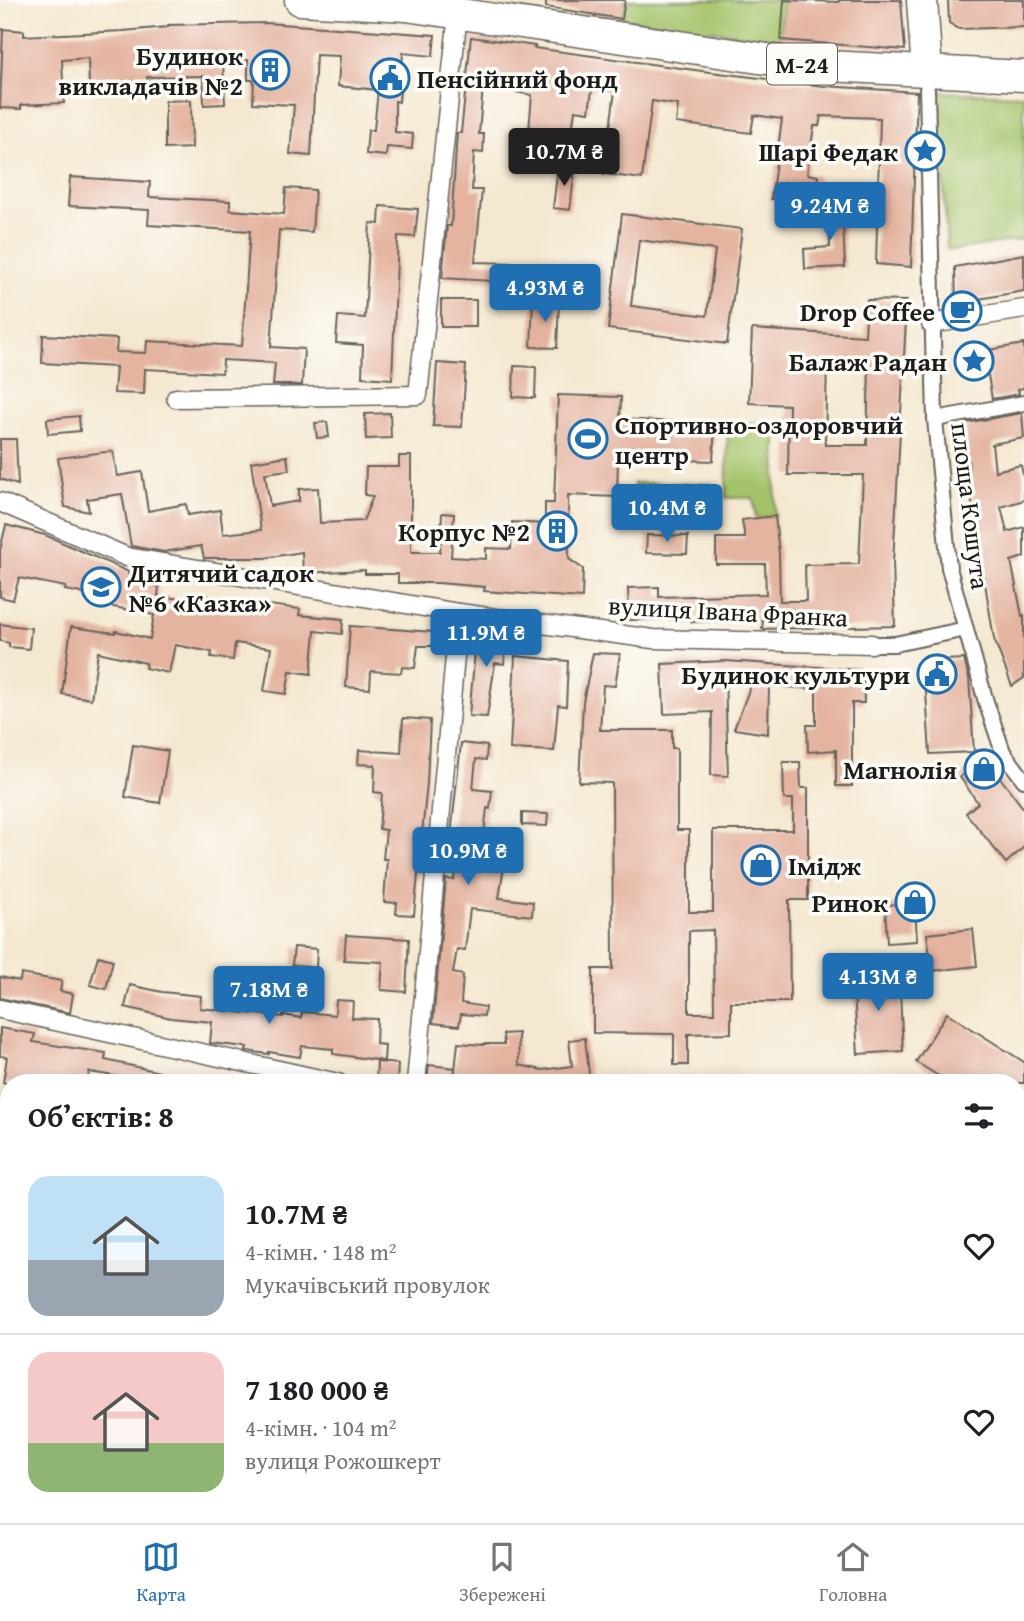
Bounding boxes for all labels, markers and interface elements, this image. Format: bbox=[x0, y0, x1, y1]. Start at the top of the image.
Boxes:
place label: Будинок викладачів №2 bbox=[59, 36, 243, 105]
road number: М-24 bbox=[767, 43, 837, 84]
building icon: Будинок викладачів №2 bbox=[249, 49, 291, 91]
public building icon: Пенсійний фонд bbox=[369, 57, 411, 99]
place label: Пенсійний фонд bbox=[417, 59, 618, 98]
pin: 10.7M ₴ bbox=[499, 128, 629, 188]
place icon: Шарі Федак bbox=[904, 130, 946, 172]
place label: Шарі Федак bbox=[759, 132, 898, 171]
text: 10.7M ₴ bbox=[524, 134, 604, 167]
pin: 9.24M ₴ bbox=[765, 182, 895, 242]
text: 9.24M ₴ bbox=[790, 188, 870, 221]
pin: 4.93M ₴ bbox=[480, 264, 610, 324]
text: 4.93M ₴ bbox=[505, 270, 585, 303]
cafe icon: Drop Coffee bbox=[941, 290, 983, 332]
place label: Drop Coffee bbox=[800, 292, 935, 331]
place icon: Балаж Радан bbox=[953, 340, 995, 382]
place label: Балаж Радан bbox=[789, 342, 947, 381]
place label: Спортивно-оздоровчий центр bbox=[615, 405, 903, 474]
sports icon: Спортивно-оздоровчий центр bbox=[567, 418, 609, 460]
street label: площа Кошута bbox=[941, 420, 1001, 592]
pin: 10.4M ₴ bbox=[602, 484, 732, 544]
text: 10.4M ₴ bbox=[627, 490, 707, 523]
building icon: Корпус №2 bbox=[536, 510, 578, 552]
place label: Корпус №2 bbox=[398, 512, 530, 551]
place label: Дитячий садок №6 «Казка» bbox=[127, 553, 314, 622]
school or university icon: Дитячий садок №6 «Казка» bbox=[80, 566, 122, 608]
street label: вулиця Івана Франка bbox=[607, 585, 849, 637]
pin: 11.9M ₴ bbox=[421, 610, 551, 669]
text: 11.9M ₴ bbox=[446, 615, 526, 648]
public building icon: Будинок культури bbox=[916, 653, 958, 695]
place label: Будинок культури bbox=[682, 655, 910, 694]
shop icon: Магнолія bbox=[963, 748, 1005, 790]
place label: Магнолія bbox=[843, 750, 957, 789]
pin: 10.9M ₴ bbox=[403, 828, 533, 887]
text: 10.9M ₴ bbox=[428, 833, 508, 866]
shop icon: Імідж bbox=[740, 844, 782, 886]
place label: Імідж bbox=[788, 846, 861, 885]
shop icon: Ринок bbox=[894, 881, 936, 923]
place label: Ринок bbox=[812, 883, 888, 922]
pin: 4.13M ₴ bbox=[813, 954, 943, 1013]
text: 4.13M ₴ bbox=[838, 959, 918, 992]
pin: 7.18M ₴ bbox=[204, 967, 334, 1026]
text: 7.18M ₴ bbox=[229, 972, 309, 1005]
text: Об’єктів: 8 bbox=[28, 1094, 174, 1138]
icon: filters bbox=[960, 1097, 998, 1135]
text: 10.7M ₴ bbox=[245, 1191, 348, 1235]
icon: home bbox=[84, 1204, 168, 1288]
icon: heart bbox=[960, 1227, 998, 1265]
text: 4-кімн. · 148 m² bbox=[245, 1235, 397, 1268]
text: Мукачівський провулок bbox=[245, 1268, 490, 1301]
text: 7 180 000 ₴ bbox=[245, 1367, 389, 1411]
icon: home bbox=[84, 1380, 168, 1464]
icon: heart bbox=[960, 1403, 998, 1441]
text: 4-кімн. · 104 m² bbox=[245, 1411, 397, 1444]
text: вулиця Рожошкерт bbox=[245, 1444, 441, 1477]
tab: Карта bbox=[137, 1538, 186, 1608]
tab: Збережені bbox=[459, 1538, 546, 1608]
tab: Головна bbox=[819, 1538, 887, 1608]

